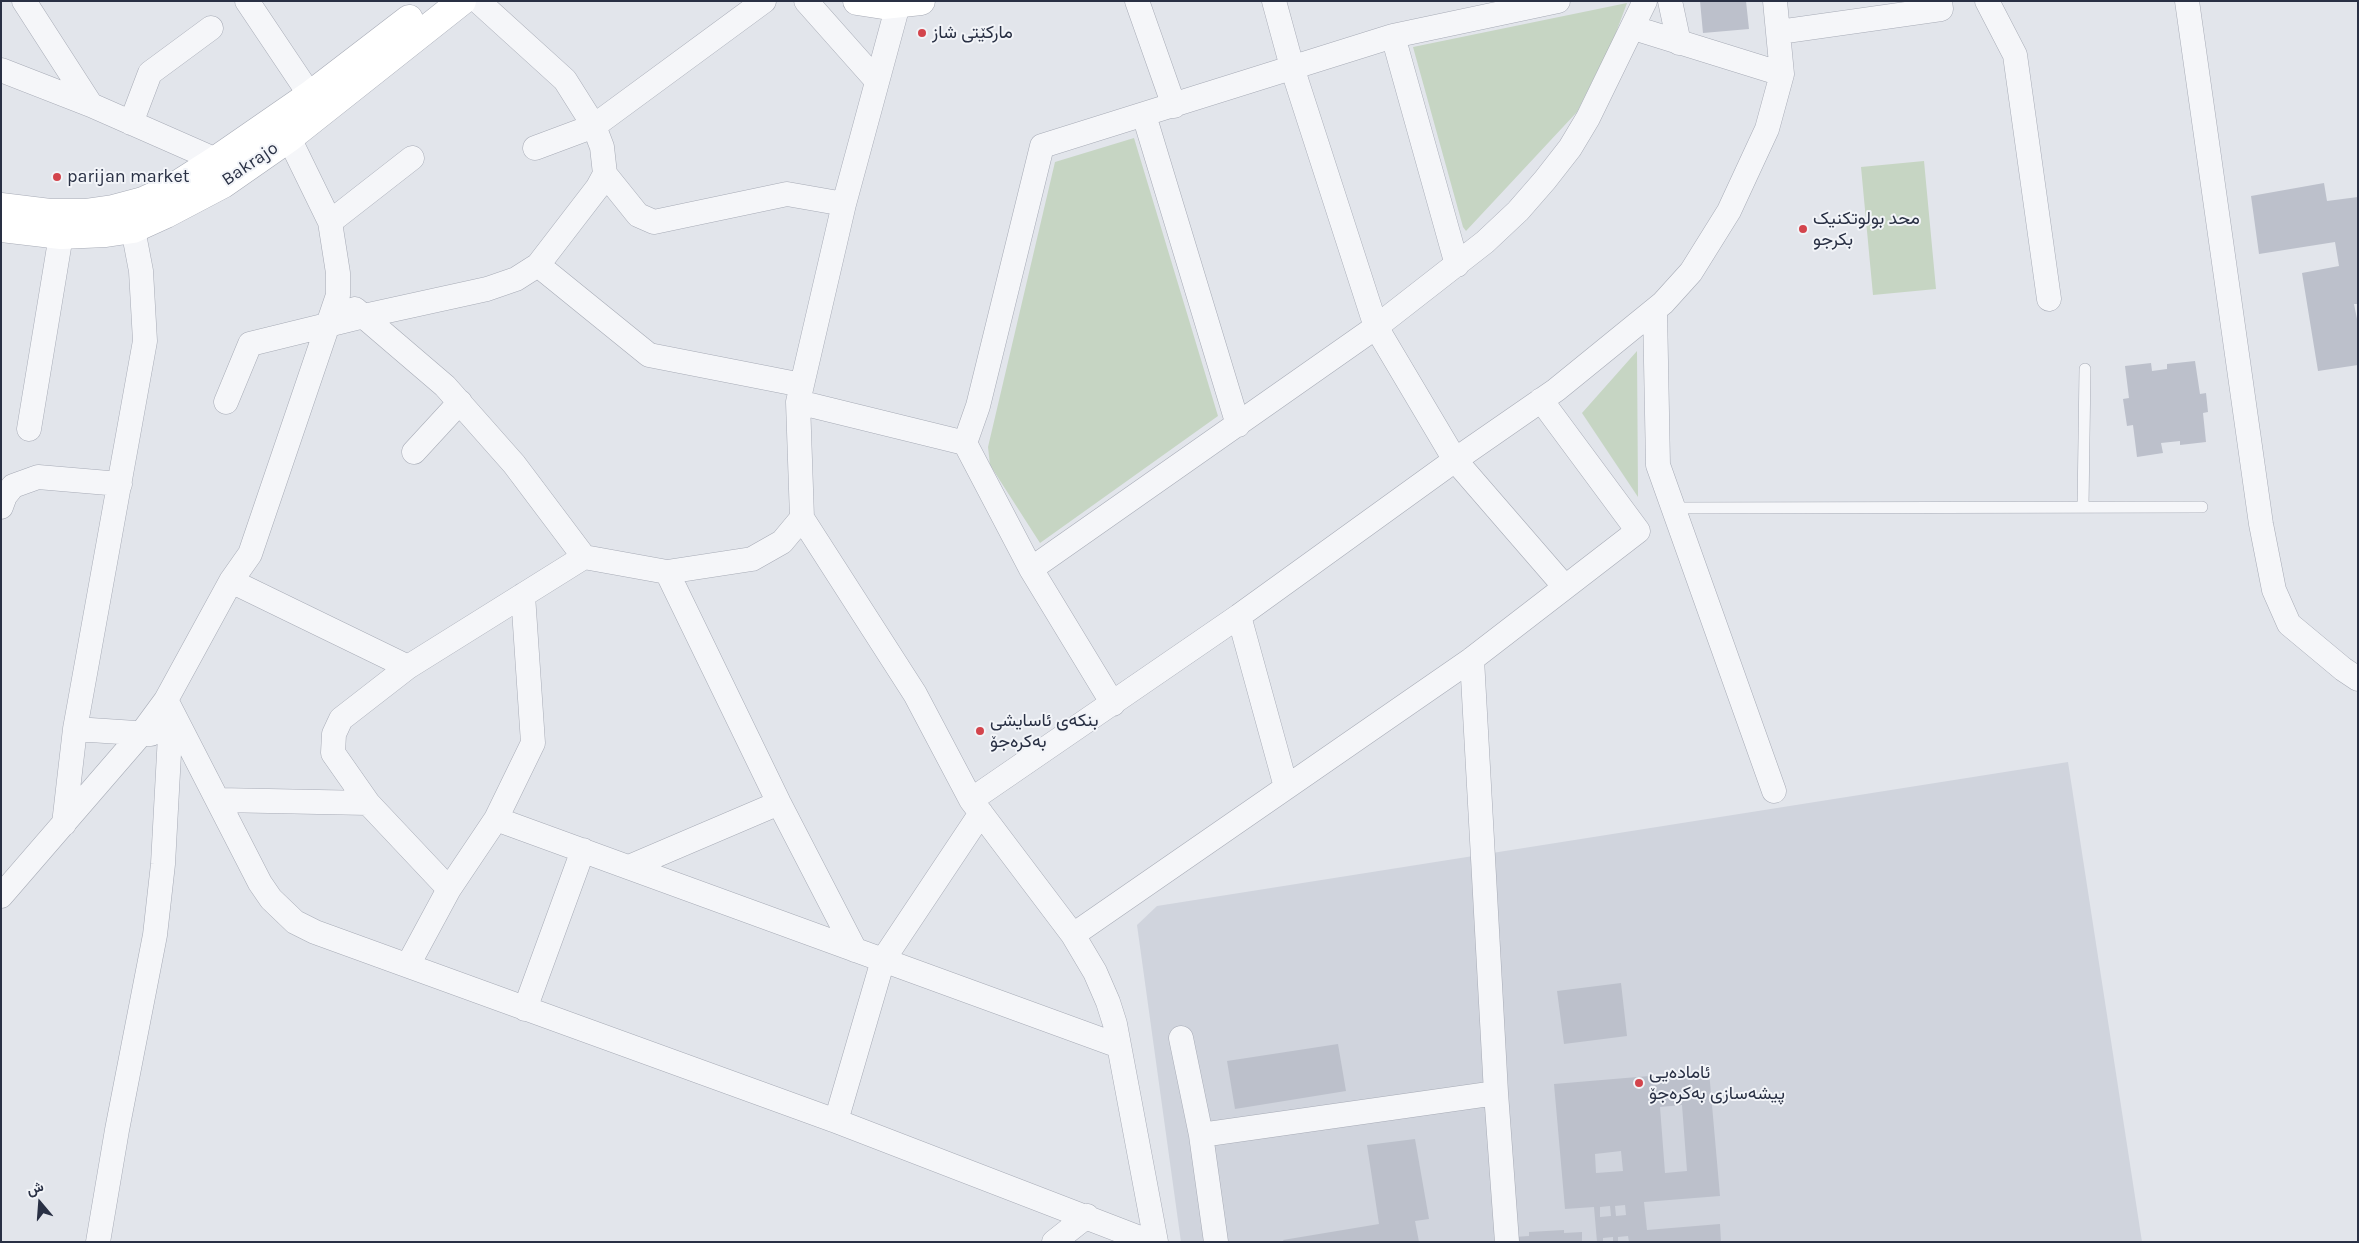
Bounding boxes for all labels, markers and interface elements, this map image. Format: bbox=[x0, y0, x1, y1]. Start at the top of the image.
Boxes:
place label: مارکێتی شاز bbox=[932, 22, 1013, 44]
marker: مارکێتی شاز bbox=[916, 27, 928, 39]
street label: Bakrajo bbox=[218, 137, 282, 191]
place label: parijan market bbox=[67, 166, 189, 188]
marker: parijan market bbox=[51, 171, 63, 183]
place label: محد بولوتکنیک بکرجو bbox=[1813, 208, 1920, 250]
marker: محد بولوتکنیک بکرجو bbox=[1797, 223, 1809, 235]
place label: بنکەی ئاسایشی بەکرەجۆ bbox=[990, 710, 1098, 752]
marker: بنکەی ئاسایشی بەکرەجۆ bbox=[974, 725, 986, 737]
place label: ئامادەیی پیشەسازی بەکرەجۆ bbox=[1649, 1062, 1785, 1104]
marker: ئامادەیی پیشەسازی بەکرەجۆ bbox=[1633, 1077, 1645, 1089]
north arrow bbox=[15, 1178, 65, 1228]
text: ش bbox=[25, 1178, 46, 1199]

